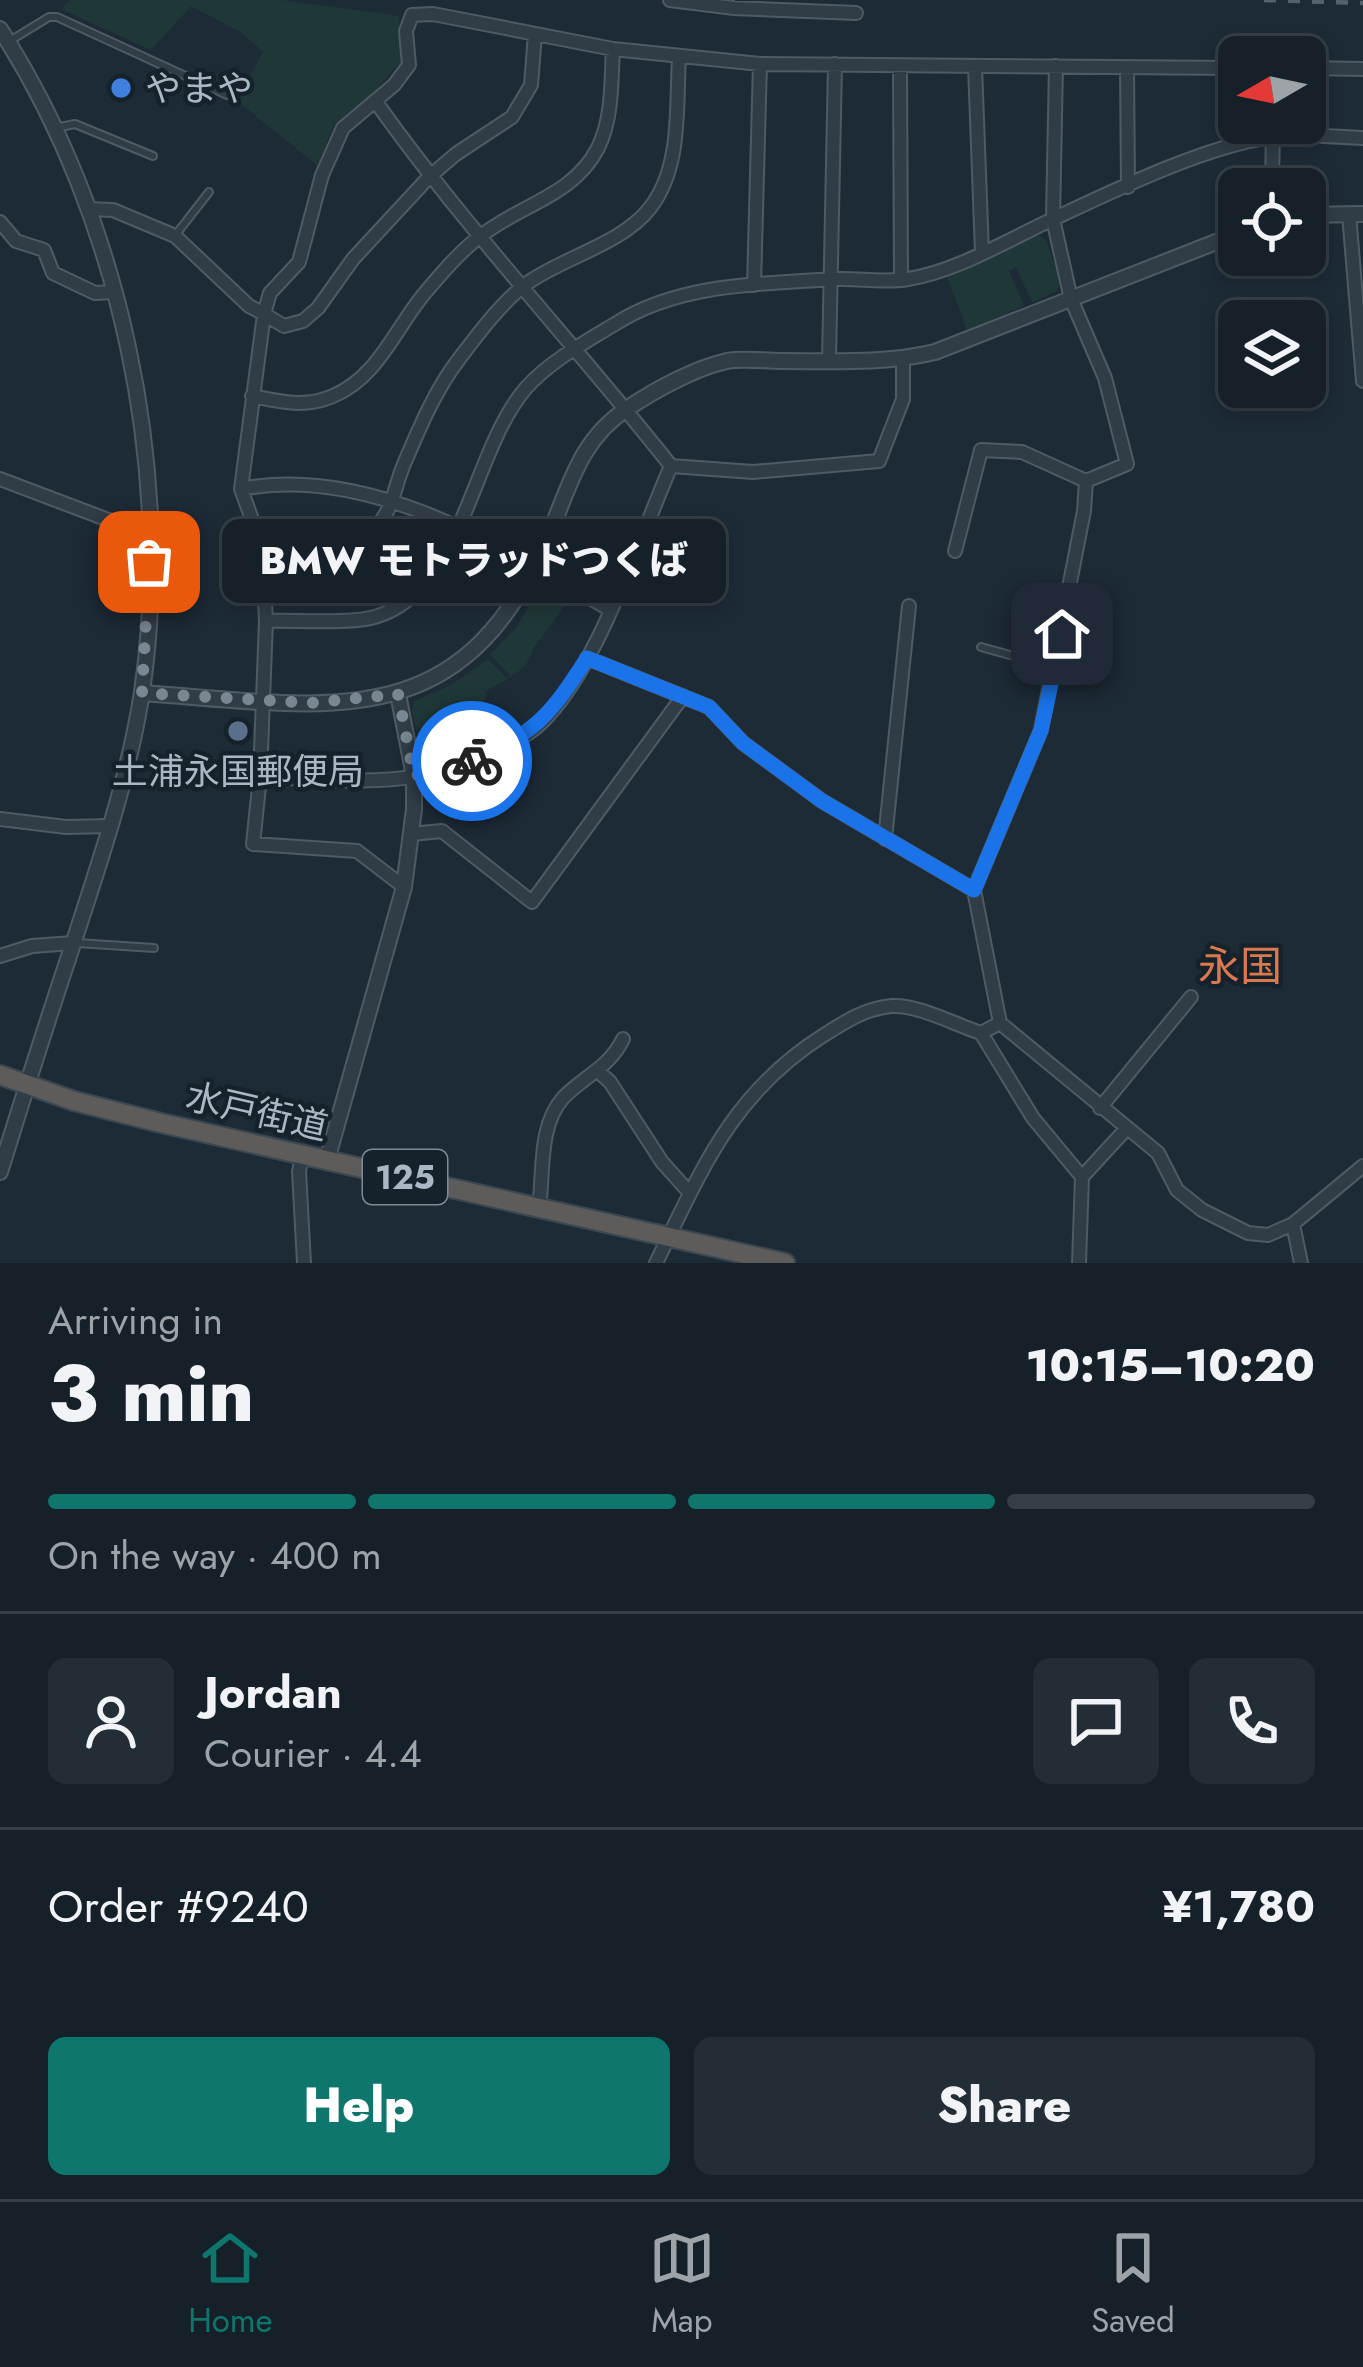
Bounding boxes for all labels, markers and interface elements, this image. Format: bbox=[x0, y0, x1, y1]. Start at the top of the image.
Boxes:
north arrow bbox=[1218, 36, 1326, 144]
map controls bbox=[1218, 36, 1326, 408]
place label: やまや bbox=[145, 62, 253, 114]
marker: やまや bbox=[108, 75, 134, 101]
button: locate bbox=[1218, 168, 1326, 276]
button: layers bbox=[1218, 300, 1326, 408]
pin bbox=[98, 511, 200, 613]
callout: BMW モトラッドつくば bbox=[221, 520, 725, 604]
icon: bag bbox=[116, 529, 182, 595]
text: BMW モトラッドつくば bbox=[260, 532, 688, 589]
pin bbox=[1011, 583, 1113, 685]
icon: home bbox=[1029, 601, 1095, 667]
courier bbox=[412, 701, 532, 821]
marker: 土浦永国郵便局 bbox=[225, 718, 251, 744]
icon: bike bbox=[439, 728, 505, 794]
place label: 土浦永国郵便局 bbox=[112, 745, 364, 797]
district label: 永国 bbox=[1198, 936, 1282, 997]
street label: 水戸街道 bbox=[181, 1069, 333, 1153]
road number: 125 bbox=[363, 1150, 447, 1204]
text: Arriving in bbox=[48, 1292, 223, 1349]
text: 10:15–10:20 bbox=[1026, 1333, 1315, 1398]
text: 3 min bbox=[48, 1338, 254, 1450]
text: On the way · 400 m bbox=[48, 1527, 382, 1584]
button: person bbox=[48, 1658, 174, 1784]
button: chat bbox=[1033, 1658, 1159, 1784]
button: phone bbox=[1189, 1658, 1315, 1784]
text: Jordan bbox=[204, 1660, 342, 1725]
text: Courier · 4.4 bbox=[204, 1725, 422, 1782]
text: Order #9240 bbox=[48, 1874, 309, 1939]
text: ¥1,780 bbox=[1162, 1874, 1315, 1939]
button: Help bbox=[48, 2037, 670, 2175]
button: Share bbox=[694, 2037, 1315, 2175]
tab: Home bbox=[188, 2225, 273, 2344]
tab: Map bbox=[649, 2225, 715, 2344]
tab: Saved bbox=[1091, 2225, 1175, 2344]

